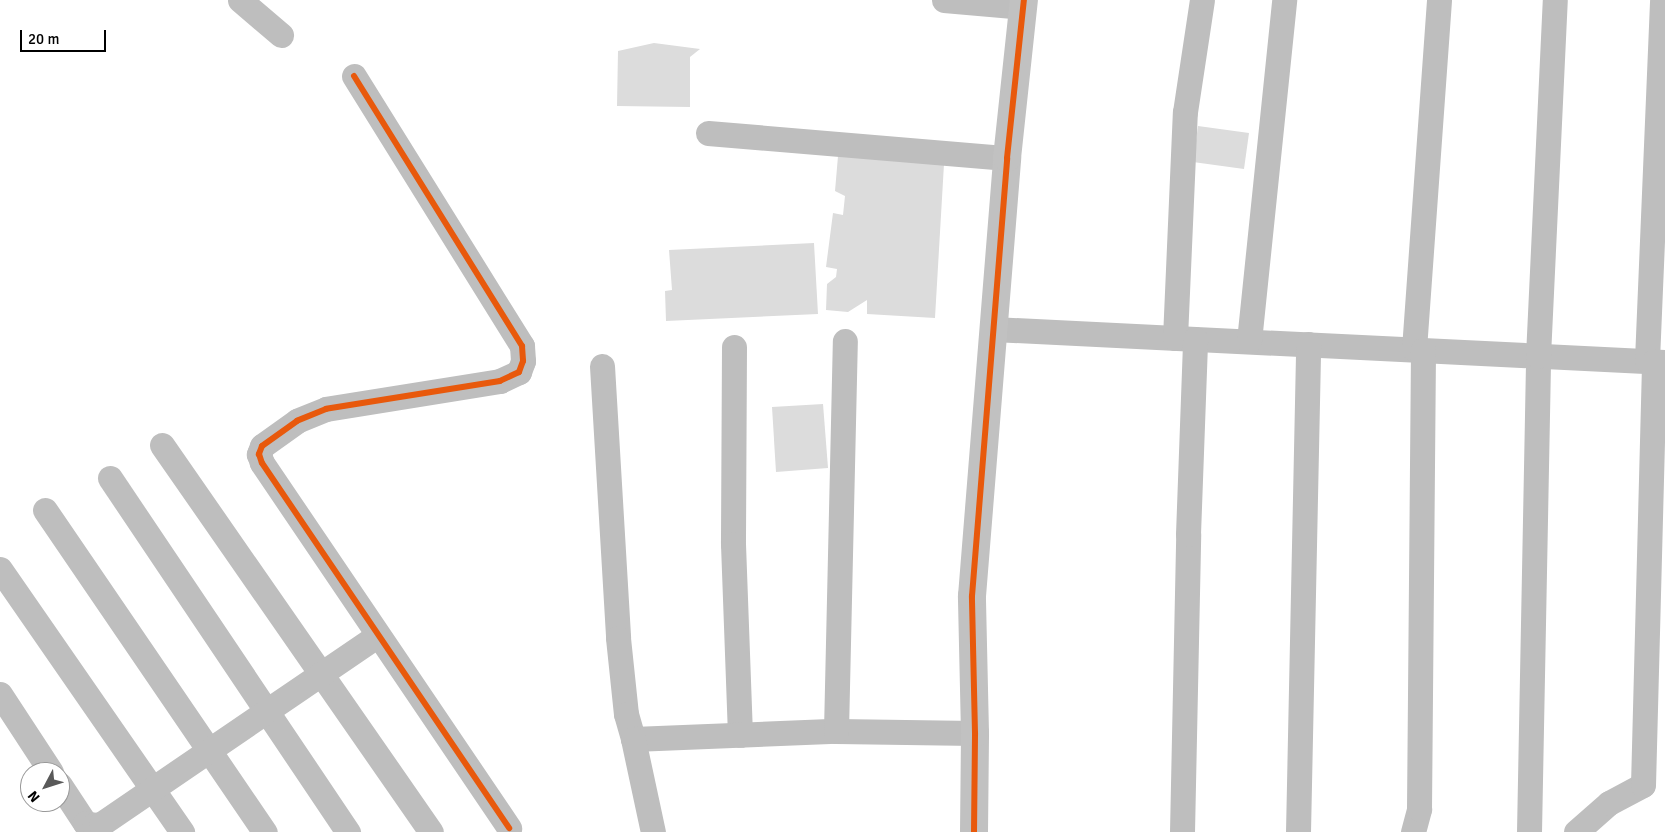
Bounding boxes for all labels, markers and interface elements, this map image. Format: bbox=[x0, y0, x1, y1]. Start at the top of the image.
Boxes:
scale bar bbox=[22, 20, 109, 52]
text: 20 m bbox=[28, 30, 59, 48]
north arrow bbox=[20, 762, 70, 812]
text: N bbox=[24, 787, 44, 806]

